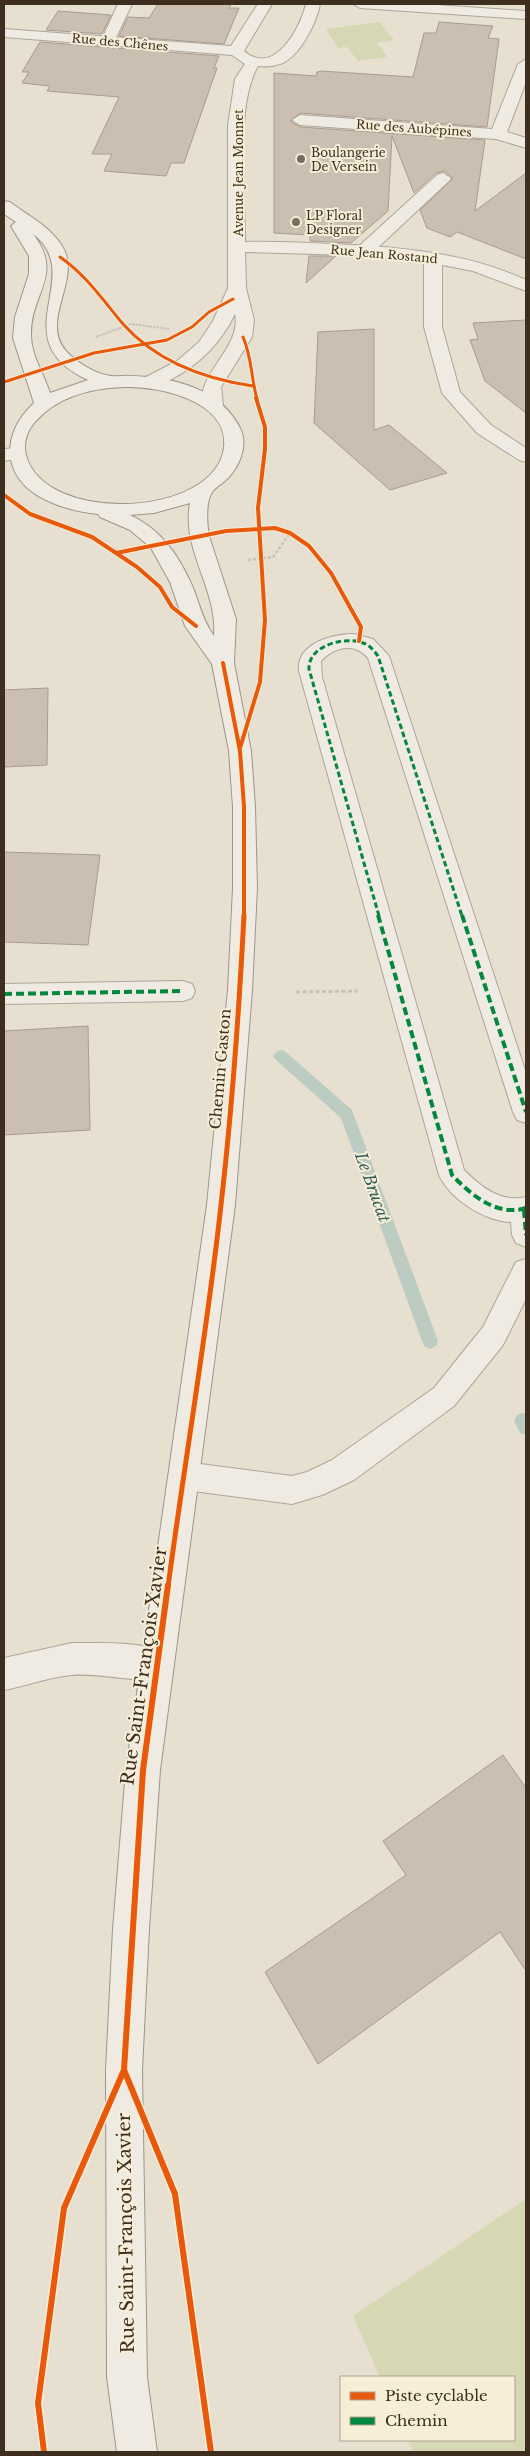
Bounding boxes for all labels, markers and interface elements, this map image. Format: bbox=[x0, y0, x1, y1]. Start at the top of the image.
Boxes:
street label: Rue des Chênes bbox=[71, 30, 169, 54]
street label: Avenue Jean Monnet bbox=[231, 109, 246, 238]
street label: Rue des Aubépines bbox=[356, 116, 472, 140]
place label: Boulangerie De Versein bbox=[311, 145, 386, 174]
marker: Boulangerie De Versein bbox=[295, 153, 307, 165]
place label: LP Floral Designer bbox=[306, 208, 362, 237]
marker: LP Floral Designer bbox=[290, 216, 302, 228]
street label: Rue Jean Rostand bbox=[330, 242, 438, 266]
street label: Chemin Gaston bbox=[205, 1008, 235, 1130]
water label: Le Brucat bbox=[351, 1148, 395, 1225]
street label: Rue Saint-François Xavier bbox=[116, 1545, 172, 1787]
street label: Rue Saint-François Xavier bbox=[113, 2112, 139, 2353]
legend bbox=[340, 2376, 515, 2441]
text: Piste cyclable bbox=[385, 2386, 488, 2405]
text: Chemin bbox=[385, 2411, 448, 2430]

